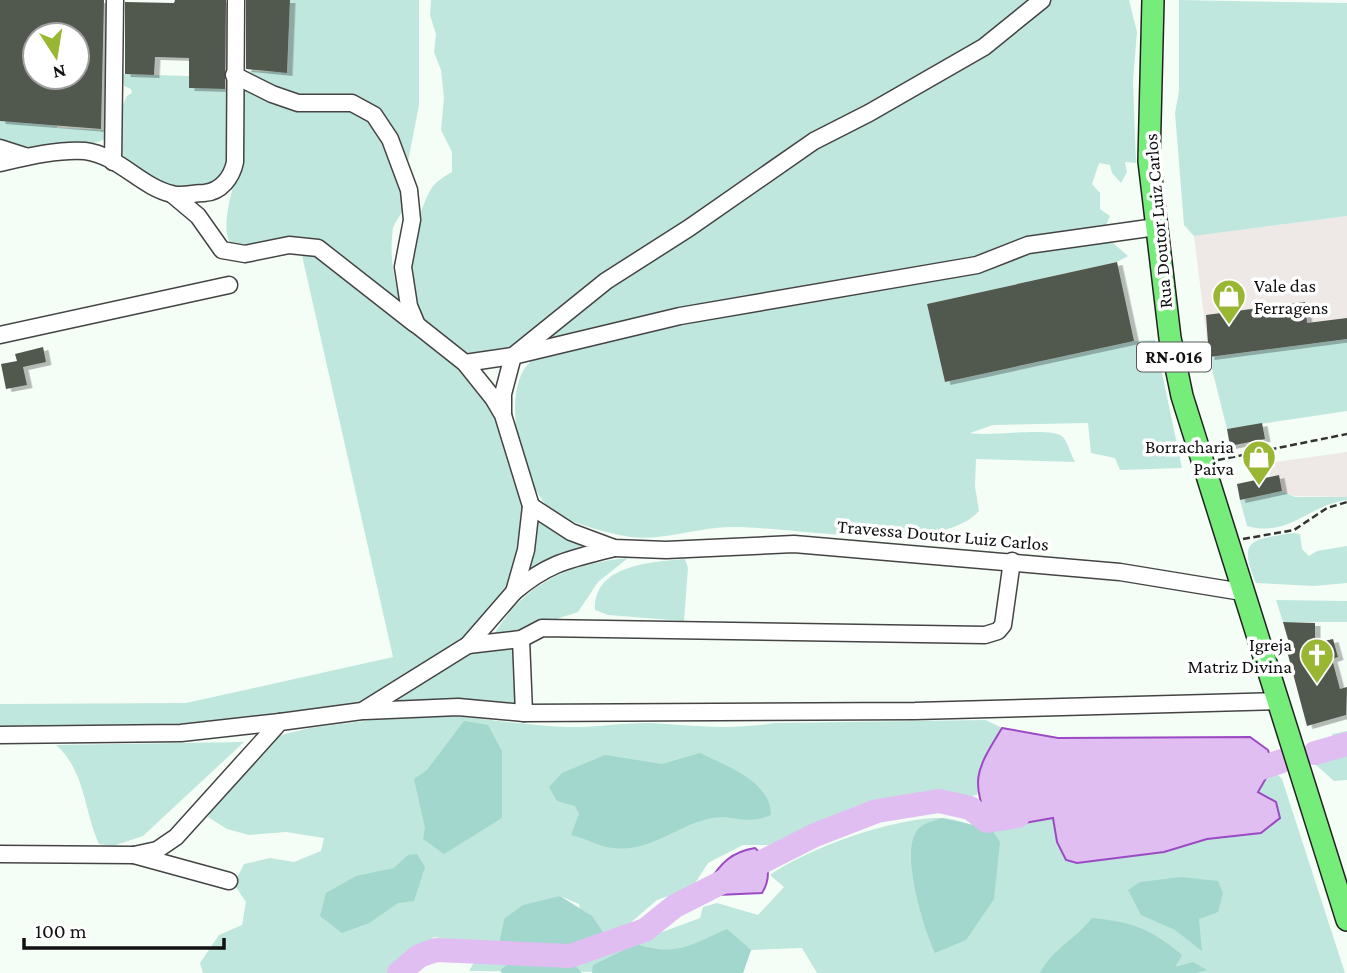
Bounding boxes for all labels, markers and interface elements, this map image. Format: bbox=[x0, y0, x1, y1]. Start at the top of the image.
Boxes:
north arrow bbox=[21, 21, 91, 91]
text: N bbox=[51, 61, 68, 84]
street label: Rua Doutor Luiz Carlos bbox=[1140, 133, 1176, 309]
place label: Vale das Ferragens bbox=[1254, 275, 1328, 318]
shop icon: Vale das Ferragens bbox=[1210, 277, 1248, 326]
road number: RN-016 bbox=[1137, 342, 1211, 372]
place label: Borracharia Paiva bbox=[1145, 436, 1234, 479]
shop icon: Borracharia Paiva bbox=[1240, 438, 1278, 487]
street label: Travessa Doutor Luiz Carlos bbox=[836, 515, 1050, 555]
place label: Igreja Matriz Divina bbox=[1187, 634, 1292, 677]
church icon: Igreja Matriz Divina bbox=[1298, 636, 1336, 685]
scale bar bbox=[24, 906, 224, 950]
text: 100 m bbox=[35, 919, 87, 943]

